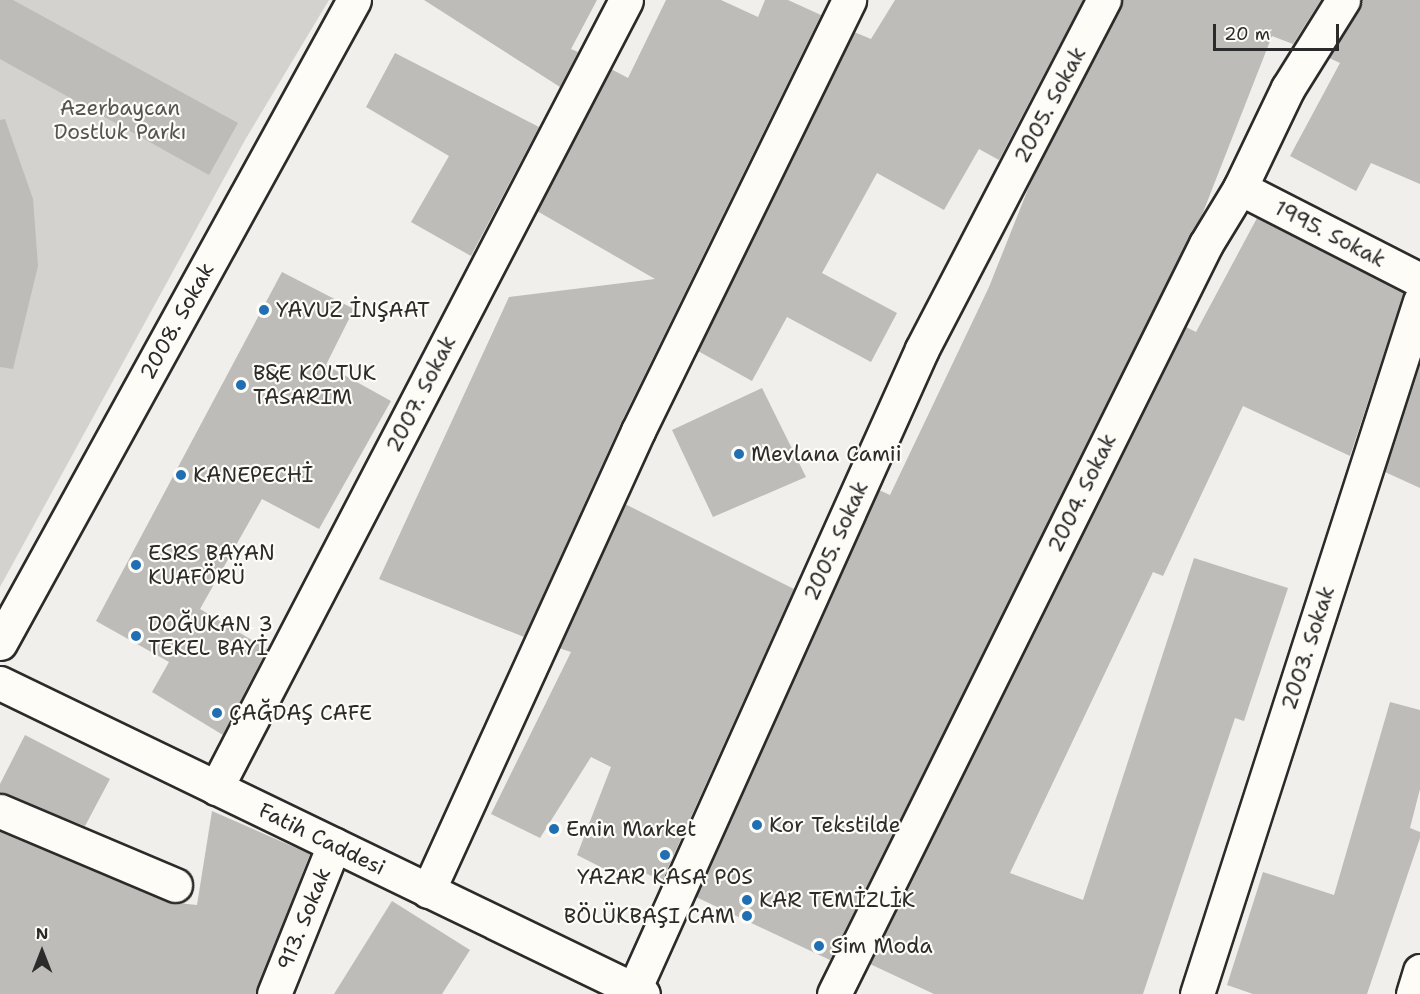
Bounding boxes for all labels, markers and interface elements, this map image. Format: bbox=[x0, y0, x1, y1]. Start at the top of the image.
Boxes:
scale bar bbox=[1216, 12, 1342, 50]
text: 20 m bbox=[1224, 22, 1270, 46]
street label: 2005. Sokak bbox=[1009, 43, 1091, 167]
park label: Azerbaycan Dostluk Parkı bbox=[54, 95, 186, 145]
street label: 1995. Sokak bbox=[1270, 195, 1390, 273]
street label: 2008. Sokak bbox=[135, 258, 219, 384]
place label: YAVUZ İNŞAAT bbox=[276, 297, 430, 323]
marker: YAVUZ İNŞAAT bbox=[257, 303, 271, 317]
street label: 2007. Sokak bbox=[381, 331, 461, 457]
place label: B&E KOLTUK TASARIM bbox=[253, 360, 376, 410]
marker: B&E KOLTUK TASARIM bbox=[234, 378, 248, 392]
street label: 2004. Sokak bbox=[1042, 430, 1122, 556]
place label: Mevlana Camii bbox=[751, 441, 902, 467]
marker: Mevlana Camii bbox=[732, 447, 746, 461]
place label: KANEPECHİ bbox=[193, 462, 313, 488]
marker: KANEPECHİ bbox=[174, 468, 188, 482]
street label: 2005. Sokak bbox=[798, 477, 874, 605]
place label: ESRS BAYAN KUAFÖRÜ bbox=[148, 540, 275, 590]
marker: ESRS BAYAN KUAFÖRÜ bbox=[129, 558, 143, 572]
street label: 2003. Sokak bbox=[1276, 583, 1340, 713]
place label: DOĞUKAN 3 TEKEL BAYİ bbox=[148, 611, 273, 661]
marker: DOĞUKAN 3 TEKEL BAYİ bbox=[129, 629, 143, 643]
place label: ÇAĞDAŞ CAFE bbox=[229, 700, 372, 726]
marker: ÇAĞDAŞ CAFE bbox=[210, 706, 224, 720]
street label: Fatih Caddesi bbox=[255, 798, 389, 880]
place label: Kor Tekstilde bbox=[769, 812, 901, 838]
place label: Emin Market bbox=[566, 816, 696, 842]
marker: Kor Tekstilde bbox=[750, 818, 764, 832]
marker: Emin Market bbox=[547, 822, 561, 836]
marker: YAZAR KASA POS bbox=[658, 848, 672, 862]
street label: 913. Sokak bbox=[272, 864, 336, 974]
place label: YAZAR KASA POS bbox=[577, 864, 753, 890]
place label: KAR TEMİZLİK bbox=[759, 887, 915, 913]
marker: KAR TEMİZLİK bbox=[740, 893, 754, 907]
place label: BÖLÜKBAŞI CAM bbox=[564, 903, 735, 929]
marker: BÖLÜKBAŞI CAM bbox=[740, 909, 754, 923]
north arrow bbox=[12, 922, 72, 982]
text: N bbox=[36, 923, 48, 944]
place label: Sim Moda bbox=[831, 933, 933, 959]
marker: Sim Moda bbox=[812, 939, 826, 953]

